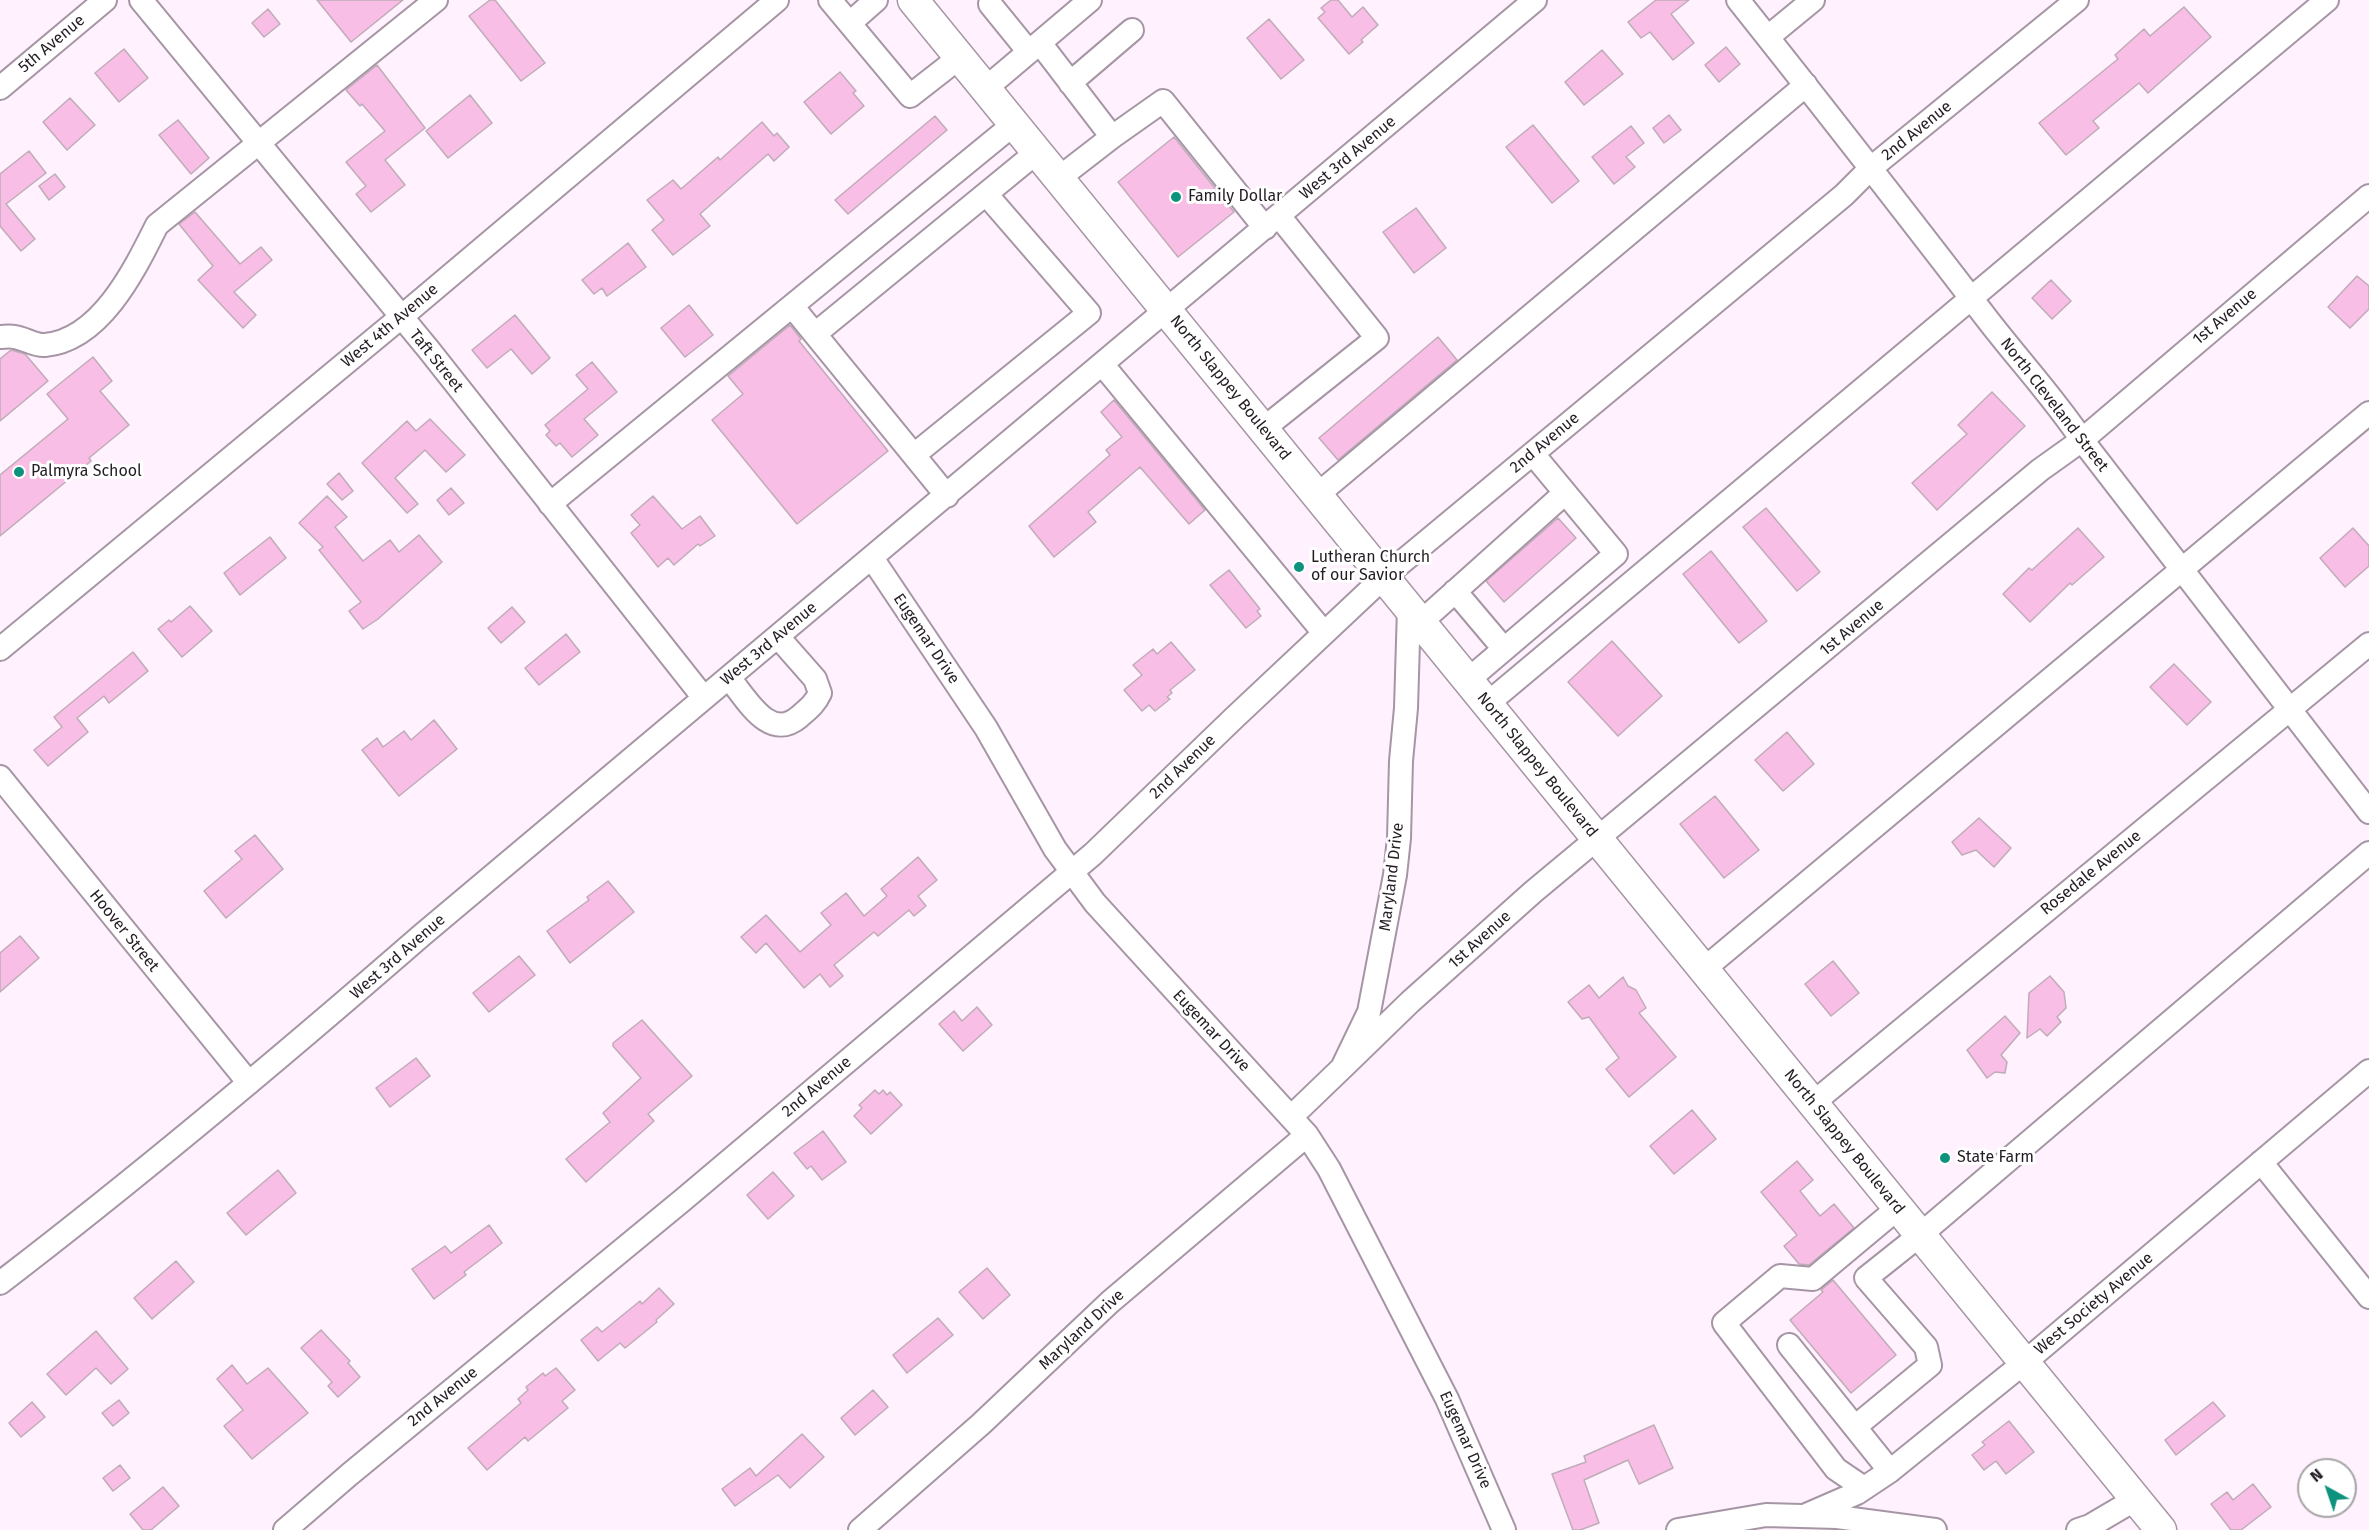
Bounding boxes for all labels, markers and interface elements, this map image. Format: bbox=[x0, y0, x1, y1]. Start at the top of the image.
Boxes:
street label: 5th Avenue bbox=[15, 11, 89, 77]
street label: 2nd Avenue bbox=[1878, 97, 1956, 165]
street label: West 3rd Avenue bbox=[1296, 112, 1400, 204]
place label: Family Dollar bbox=[1188, 187, 1282, 207]
marker: Family Dollar bbox=[1169, 190, 1183, 204]
street label: West 4th Avenue bbox=[338, 280, 442, 372]
street label: 1st Avenue bbox=[2189, 285, 2261, 349]
street label: North Slappey Boulevard bbox=[1166, 312, 1294, 464]
street label: Taft Street bbox=[405, 326, 467, 396]
street label: North Cleveland Street bbox=[1996, 334, 2112, 476]
street label: 2nd Avenue bbox=[1507, 409, 1583, 477]
place label: Palmyra School bbox=[31, 462, 142, 482]
marker: Palmyra School bbox=[12, 465, 26, 479]
place label: Lutheran Church of our Savior bbox=[1311, 548, 1430, 586]
marker: Lutheran Church of our Savior bbox=[1292, 560, 1306, 574]
street label: Eugemar Drive bbox=[889, 590, 963, 688]
street label: 1st Avenue bbox=[1816, 596, 1888, 660]
street label: West 3rd Avenue bbox=[717, 598, 821, 690]
street label: North Slappey Boulevard bbox=[1473, 689, 1601, 841]
street label: 2nd Avenue bbox=[1146, 731, 1220, 803]
street label: Maryland Drive bbox=[1376, 822, 1408, 932]
street label: Rosedale Avenue bbox=[2037, 827, 2145, 919]
street label: Hoover Street bbox=[85, 886, 163, 976]
street label: 1st Avenue bbox=[1445, 907, 1515, 973]
street label: West 3rd Avenue bbox=[346, 910, 450, 1004]
street label: Eugemar Drive bbox=[1168, 986, 1254, 1076]
street label: 2nd Avenue bbox=[779, 1053, 855, 1121]
street label: North Slappey Boulevard bbox=[1780, 1066, 1908, 1218]
place label: State Farm bbox=[1957, 1148, 2034, 1168]
marker: State Farm bbox=[1938, 1151, 1952, 1165]
street label: West Society Avenue bbox=[2031, 1249, 2157, 1359]
street label: Maryland Drive bbox=[1036, 1286, 1128, 1374]
street label: 2nd Avenue bbox=[404, 1363, 482, 1431]
street label: Eugemar Drive bbox=[1435, 1388, 1495, 1492]
north arrow bbox=[2297, 1458, 2357, 1518]
text: N bbox=[2306, 1465, 2327, 1486]

